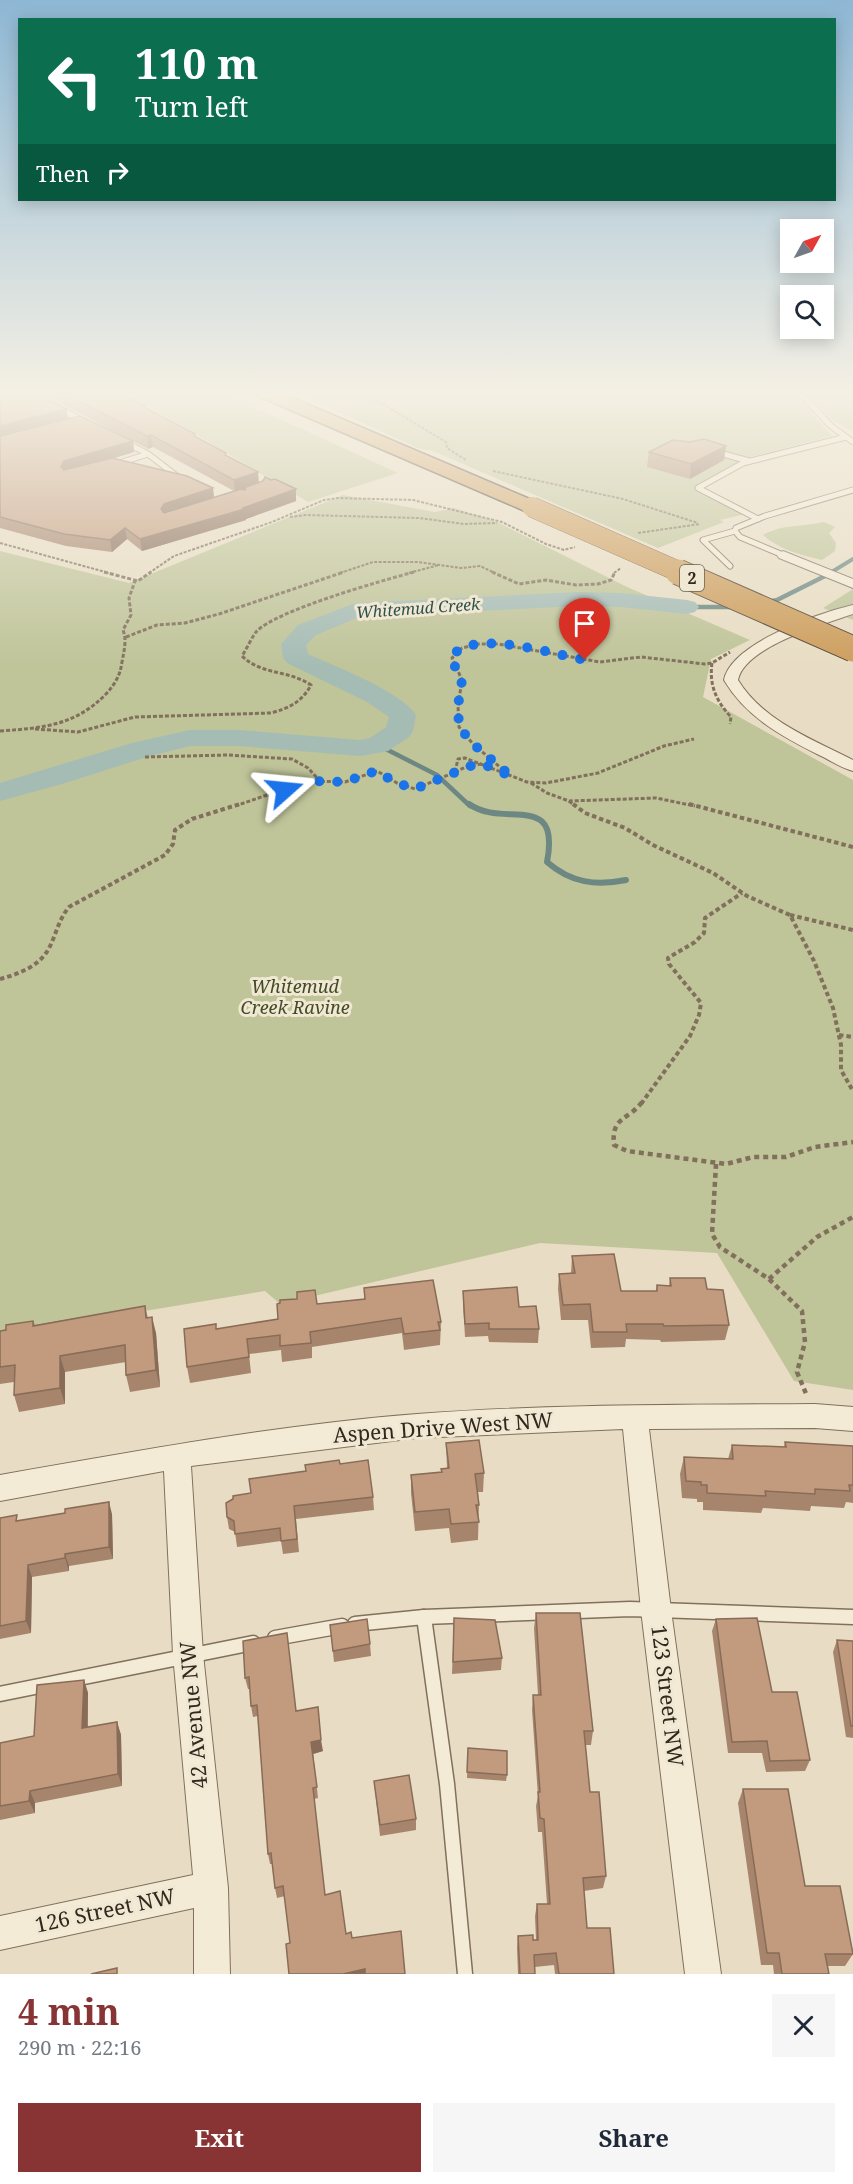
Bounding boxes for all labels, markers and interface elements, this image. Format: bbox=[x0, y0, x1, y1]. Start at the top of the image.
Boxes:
text: 110 m bbox=[135, 34, 259, 91]
icon: left bbox=[36, 42, 114, 120]
text: Turn left bbox=[135, 88, 248, 125]
icon: right bbox=[101, 156, 134, 189]
text: Then bbox=[36, 158, 89, 188]
north arrow bbox=[780, 219, 834, 273]
map controls bbox=[780, 219, 834, 339]
button: search bbox=[780, 285, 834, 339]
road number: 2 bbox=[680, 565, 704, 591]
water label: Whitemud Creek bbox=[355, 593, 482, 623]
pin bbox=[559, 598, 610, 660]
icon: arrive bbox=[568, 607, 601, 640]
position arrow bbox=[253, 758, 317, 822]
park label: Whitemud Creek Ravine bbox=[240, 974, 350, 1019]
street label: Aspen Drive West NW bbox=[332, 1405, 554, 1449]
street label: 123 Street NW bbox=[645, 1623, 691, 1768]
street label: 42 Avenue NW bbox=[173, 1640, 213, 1790]
street label: 126 Street NW bbox=[32, 1881, 178, 1939]
text: 4 min bbox=[18, 1987, 120, 2036]
button: close bbox=[772, 1994, 835, 2057]
text: 290 m · 22:16 bbox=[18, 2034, 141, 2061]
button: Exit bbox=[18, 2103, 421, 2172]
button: Share bbox=[433, 2103, 835, 2172]

